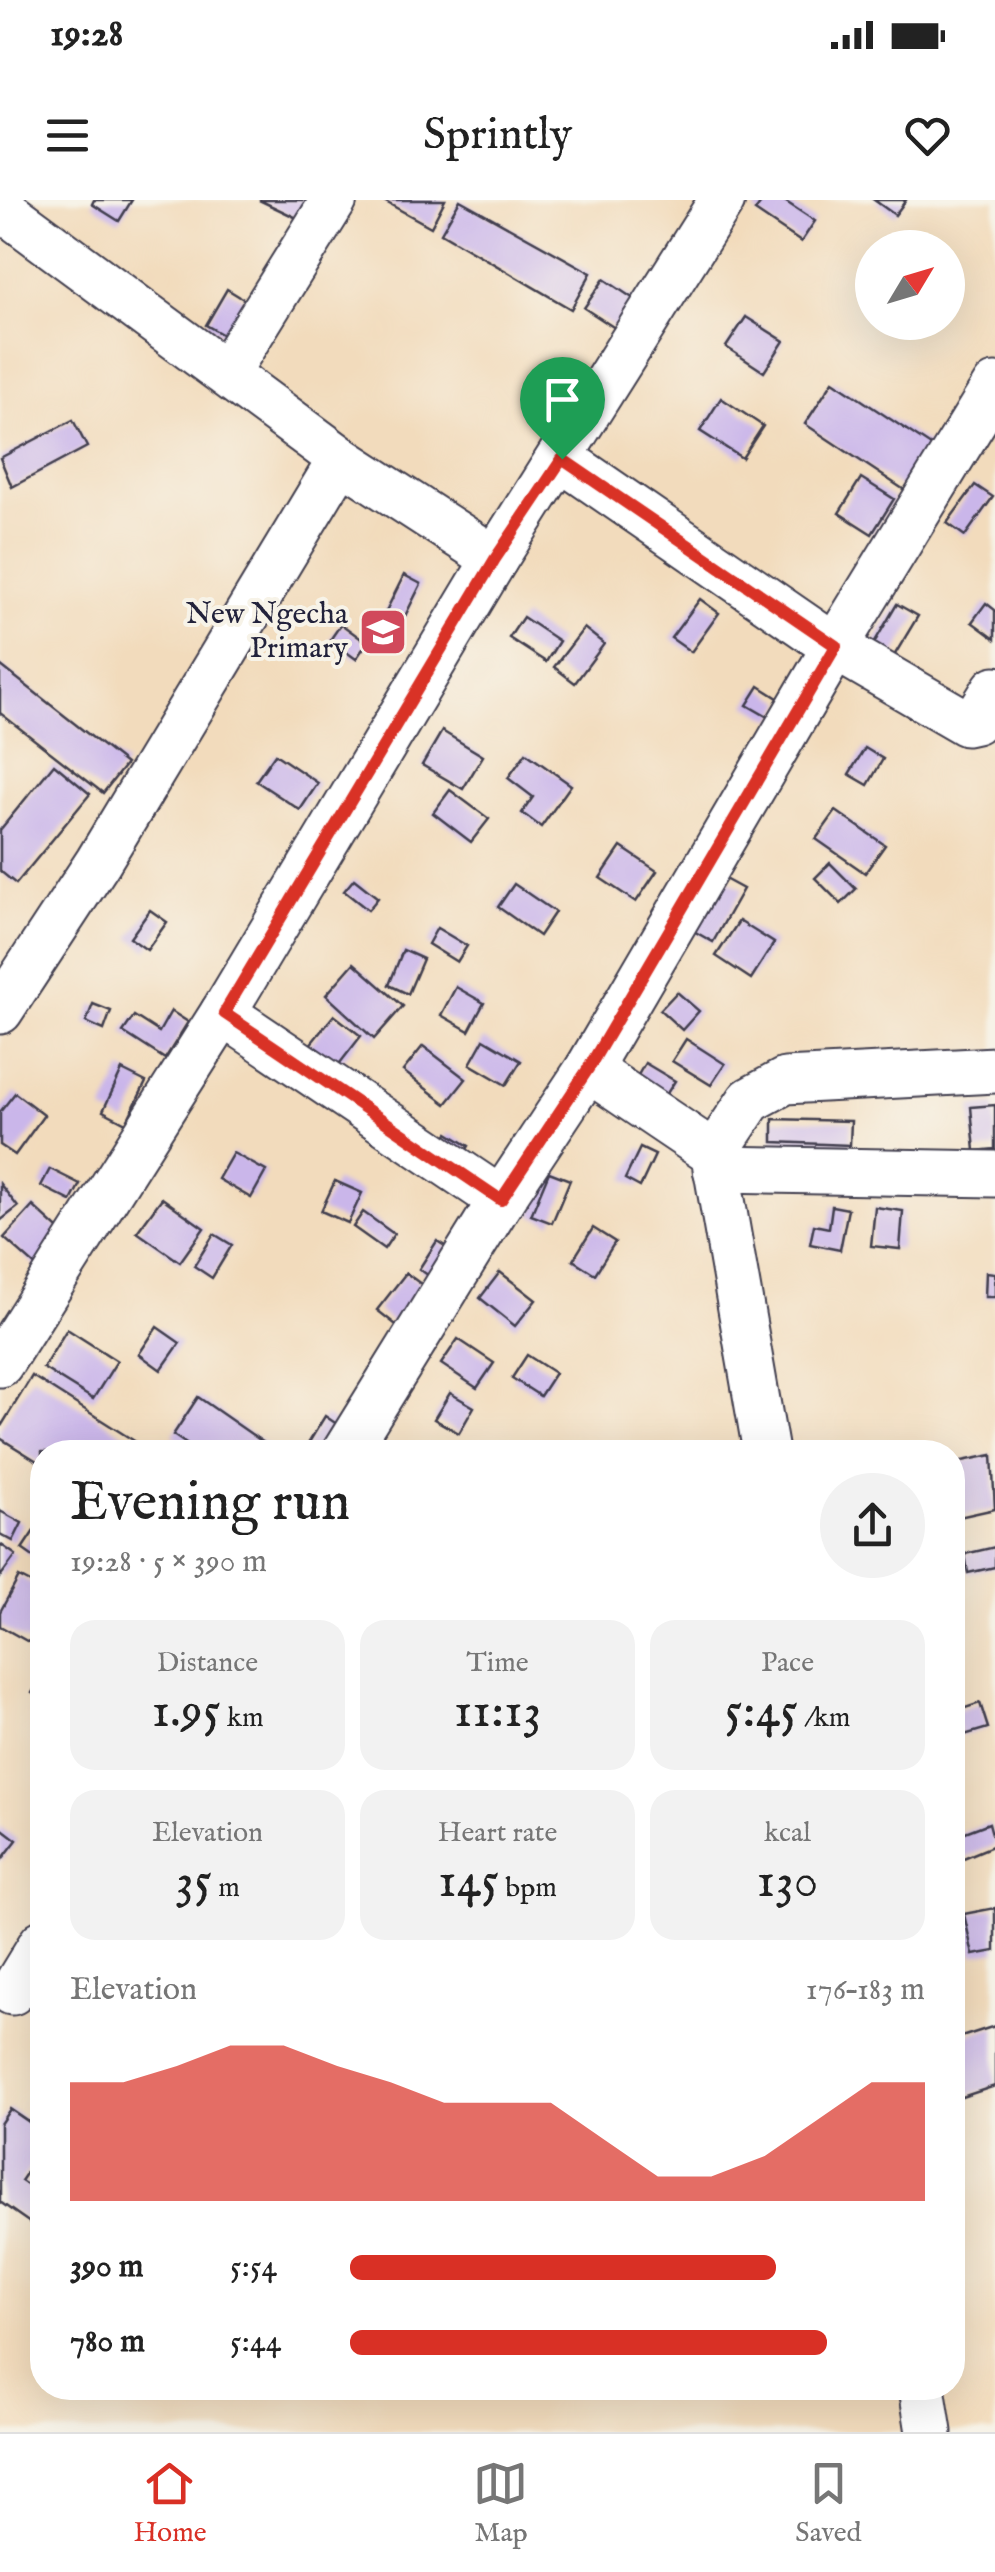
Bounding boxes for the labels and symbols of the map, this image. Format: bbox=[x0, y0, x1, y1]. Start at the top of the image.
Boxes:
north arrow bbox=[855, 230, 965, 340]
pin bbox=[520, 357, 605, 460]
place label: New Ngecha Primary bbox=[186, 596, 348, 668]
school or university icon: New Ngecha Primary bbox=[357, 606, 409, 658]

